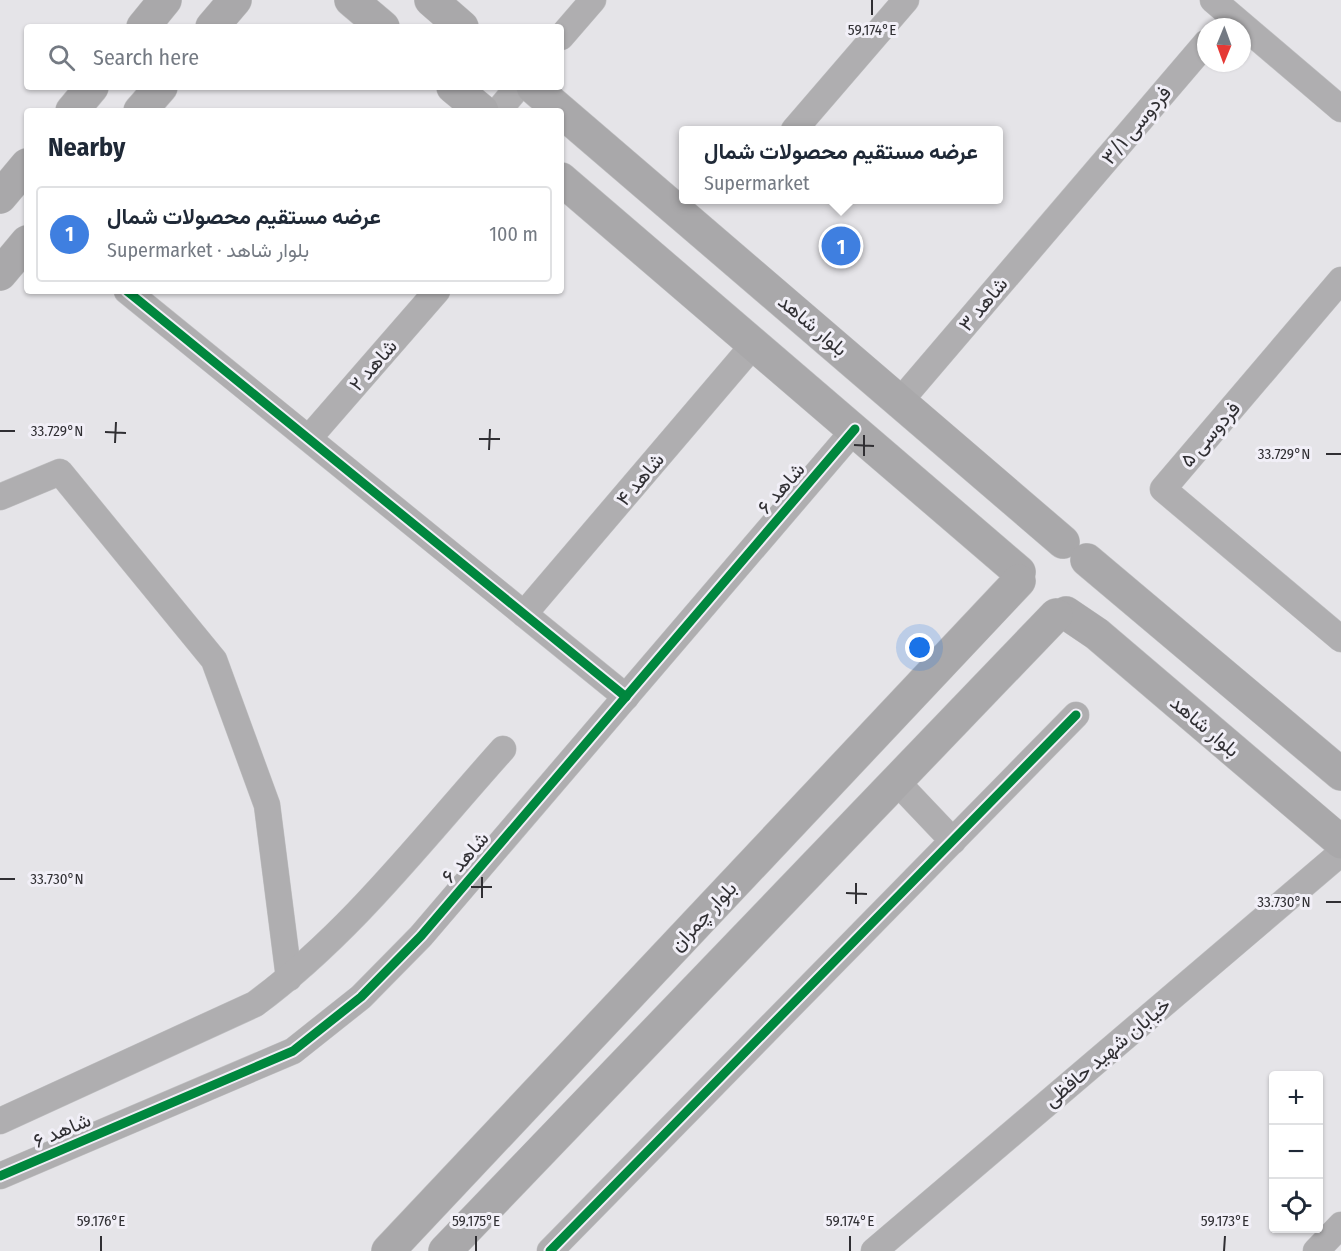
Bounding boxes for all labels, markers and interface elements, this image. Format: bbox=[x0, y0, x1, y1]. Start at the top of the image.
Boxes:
north arrow bbox=[1197, 18, 1251, 72]
text: 59.174°E bbox=[848, 21, 896, 39]
search box bbox=[24, 24, 564, 90]
icon: search bbox=[45, 41, 78, 74]
text: Search here bbox=[93, 44, 199, 71]
street label: فردوسی ۳/۱ bbox=[1096, 81, 1177, 170]
popup bbox=[679, 126, 1003, 204]
text: Nearby bbox=[48, 132, 125, 163]
text: عرضه مستقیم محصولات شمال bbox=[704, 138, 978, 165]
text: Supermarket bbox=[704, 171, 810, 195]
text: عرضه مستقیم محصولات شمال bbox=[107, 203, 381, 230]
text: 1 bbox=[65, 222, 74, 246]
text: 100 m bbox=[489, 222, 538, 246]
pin: 1 bbox=[822, 224, 860, 268]
text: Supermarket · بلوار شاهد bbox=[107, 238, 309, 262]
street label: شاهد ۳ bbox=[953, 272, 1013, 336]
street label: بلوار شاهد bbox=[773, 289, 852, 362]
street label: شاهد ۲ bbox=[344, 334, 402, 396]
street label: فردوسی ۵ bbox=[1175, 396, 1246, 472]
text: 33.729°N bbox=[31, 422, 83, 440]
text: 33.729°N bbox=[1258, 445, 1310, 463]
street label: شاهد ۴ bbox=[611, 448, 669, 510]
street label: شاهد ۶ bbox=[752, 457, 810, 519]
your location bbox=[905, 633, 934, 662]
street label: بلوار شاهد bbox=[1165, 690, 1244, 763]
street label: شاهد ۶ bbox=[436, 826, 494, 888]
text: 33.730°N bbox=[30, 870, 84, 888]
street label: بلوار چمران bbox=[665, 876, 743, 957]
text: 33.730°N bbox=[1257, 893, 1311, 911]
street label: خیابان شهید حافظی bbox=[1039, 992, 1176, 1113]
map controls bbox=[1269, 1071, 1323, 1233]
button: + bbox=[1269, 1071, 1323, 1125]
street label: شاهد ۶ bbox=[30, 1107, 94, 1153]
button: − bbox=[1269, 1125, 1323, 1179]
button: locate bbox=[1269, 1179, 1323, 1233]
text: 59.176°E bbox=[77, 1212, 125, 1230]
text: 59.175°E bbox=[452, 1212, 500, 1230]
text: 59.174°E bbox=[826, 1212, 874, 1230]
text: 59.173°E bbox=[1201, 1212, 1249, 1230]

